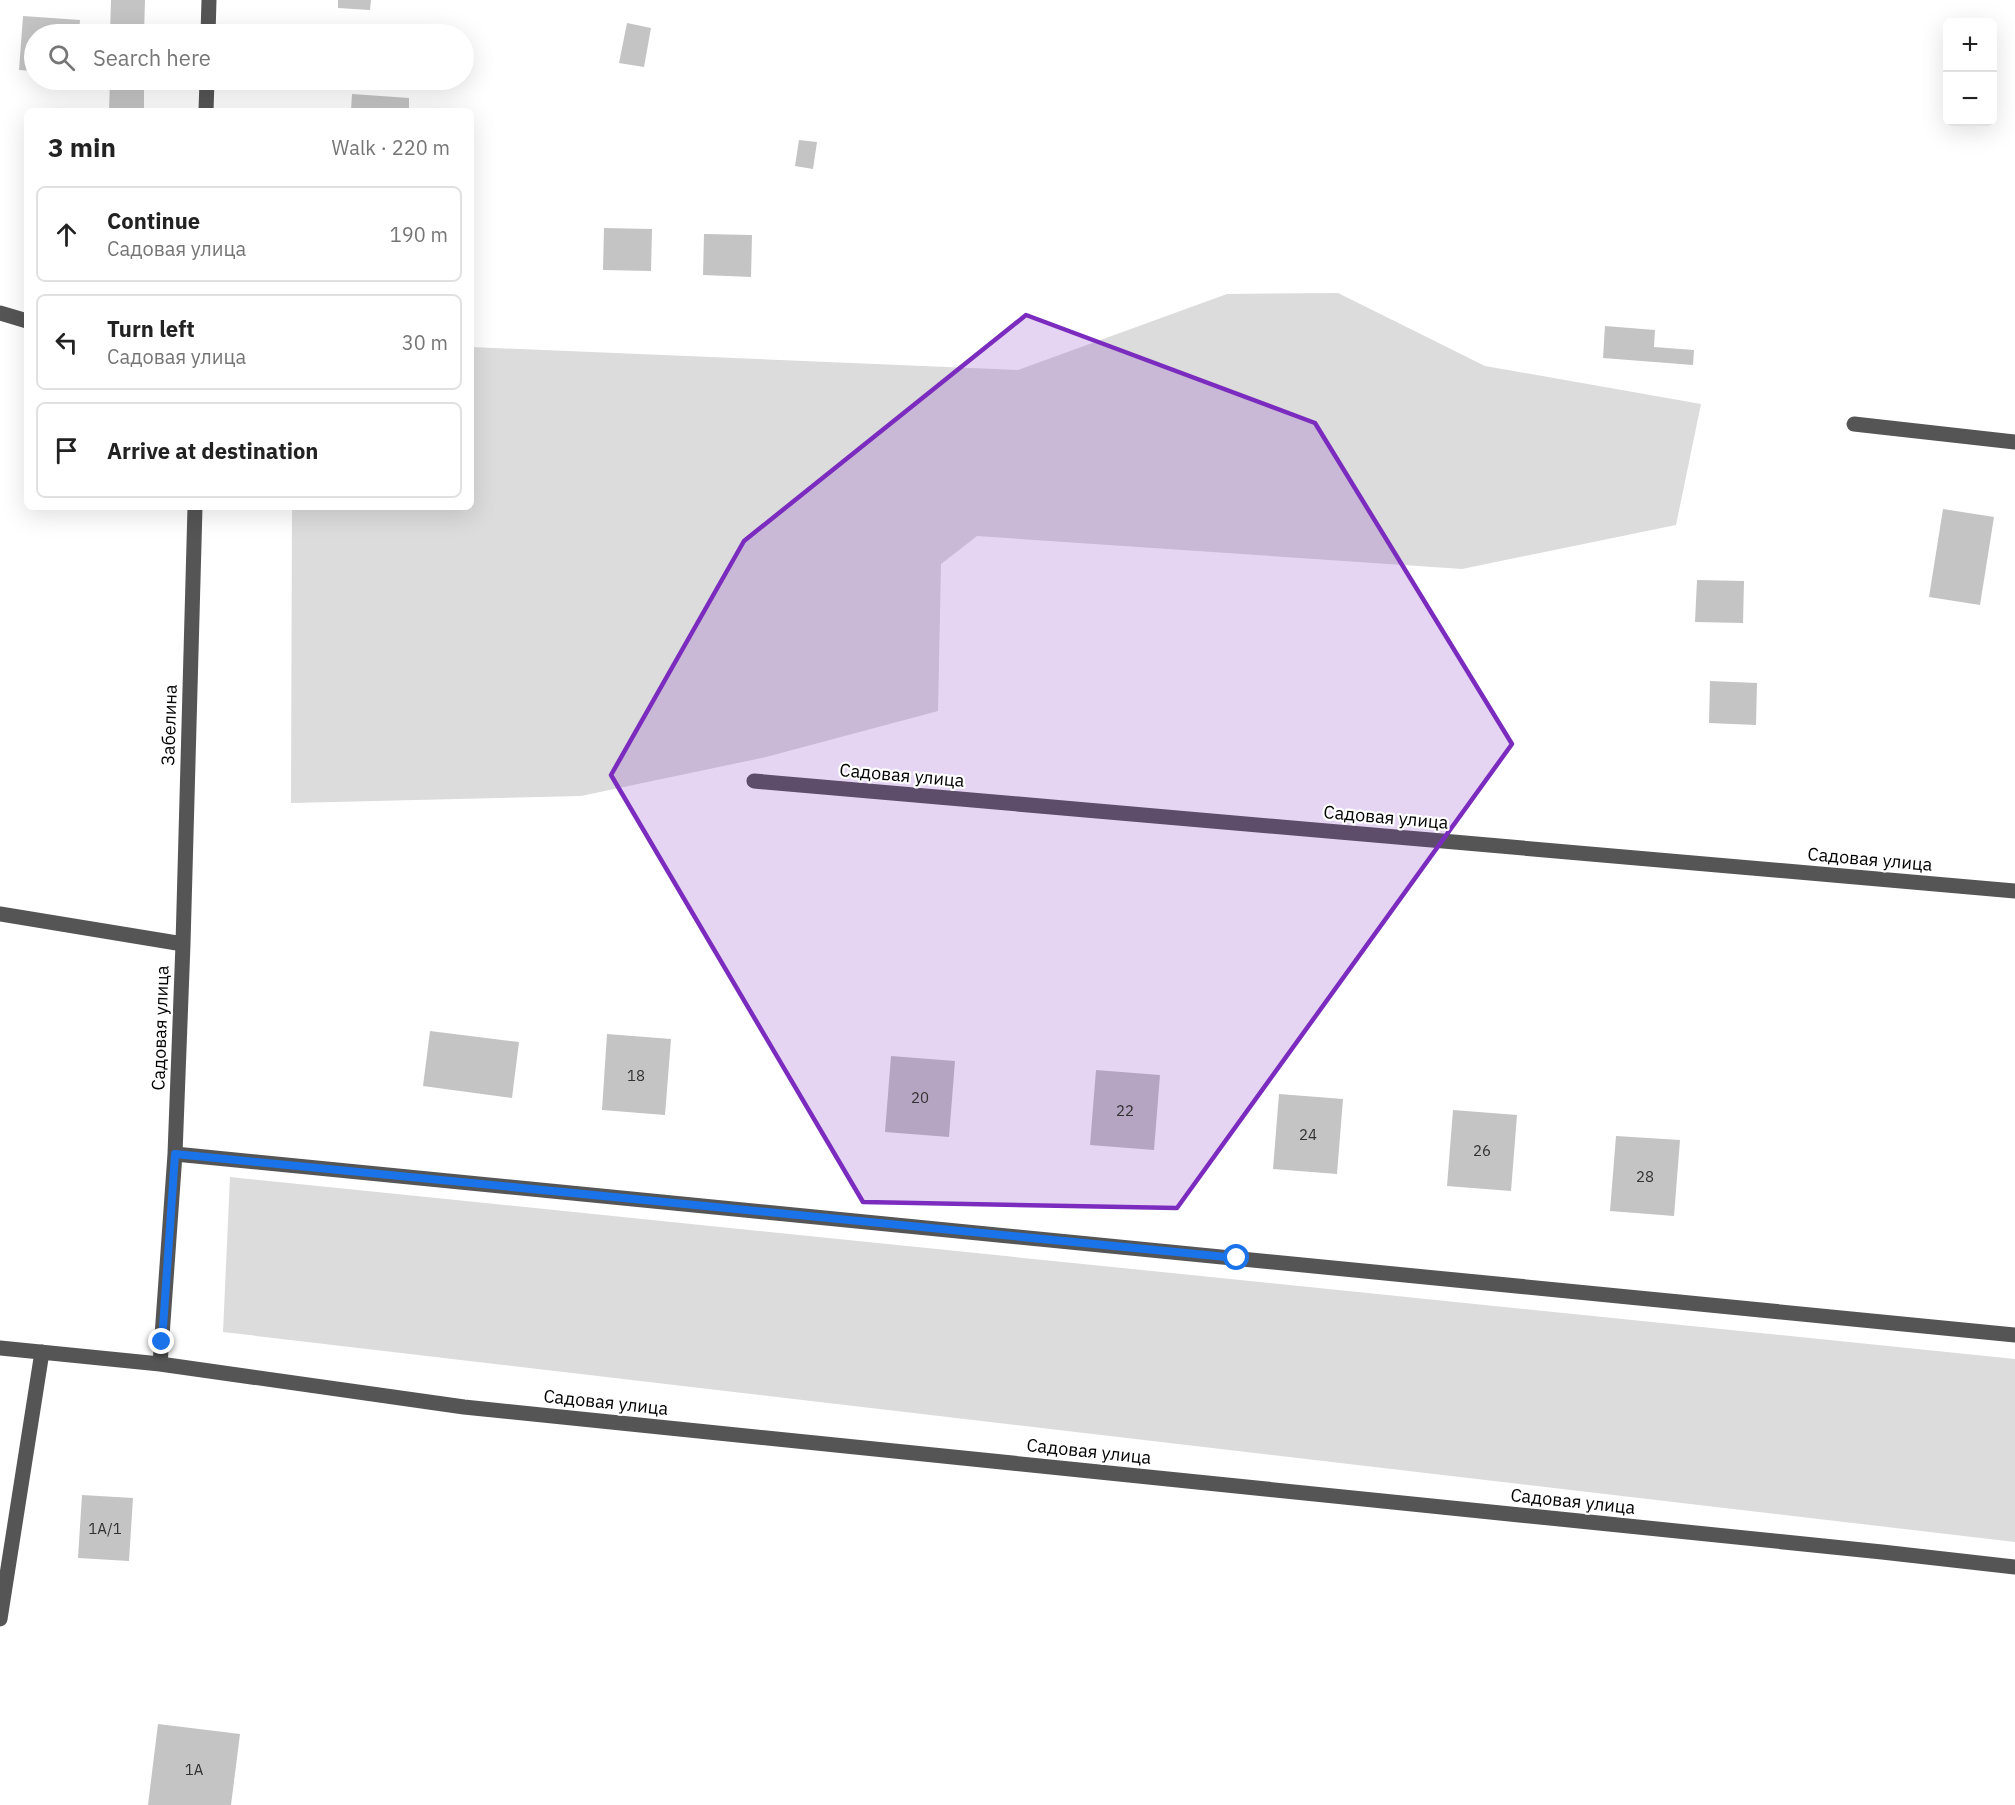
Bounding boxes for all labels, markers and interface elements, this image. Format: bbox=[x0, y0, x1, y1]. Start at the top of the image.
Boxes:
map controls bbox=[1943, 18, 1997, 126]
button: + bbox=[1943, 18, 1997, 72]
search box bbox=[24, 24, 474, 90]
icon: search bbox=[45, 41, 78, 74]
text: Search here bbox=[93, 43, 211, 72]
button: − bbox=[1943, 72, 1997, 126]
text: 3 min bbox=[48, 130, 116, 164]
text: Walk · 220 m bbox=[332, 134, 450, 161]
text: Continue bbox=[107, 206, 200, 235]
icon: ahead bbox=[50, 218, 83, 251]
text: 190 m bbox=[390, 221, 448, 248]
text: Садовая улица bbox=[107, 235, 246, 262]
text: Turn left bbox=[107, 314, 195, 343]
icon: left bbox=[50, 326, 83, 359]
text: 30 m bbox=[402, 329, 448, 356]
text: Садовая улица bbox=[107, 343, 246, 370]
icon: arrive bbox=[50, 434, 83, 467]
text: Arrive at destination bbox=[107, 436, 318, 465]
street label: Забелина bbox=[156, 684, 182, 766]
street label: Садовая улица bbox=[839, 758, 966, 792]
street label: Садовая улица bbox=[1323, 800, 1450, 834]
street label: Садовая улица bbox=[1807, 842, 1934, 876]
street label: Садовая улица bbox=[146, 965, 174, 1091]
house number: 18 bbox=[627, 1066, 645, 1085]
house number: 20 bbox=[911, 1088, 929, 1107]
house number: 22 bbox=[1116, 1101, 1134, 1120]
house number: 24 bbox=[1299, 1125, 1317, 1144]
house number: 26 bbox=[1473, 1141, 1491, 1160]
house number: 28 bbox=[1636, 1167, 1654, 1186]
route start bbox=[1223, 1244, 1249, 1270]
route end bbox=[148, 1328, 174, 1354]
street label: Садовая улица bbox=[542, 1384, 670, 1420]
street label: Садовая улица bbox=[1025, 1433, 1153, 1469]
street label: Садовая улица bbox=[1509, 1483, 1637, 1519]
house number: 1А/1 bbox=[88, 1519, 122, 1538]
house number: 1А bbox=[185, 1760, 204, 1779]

